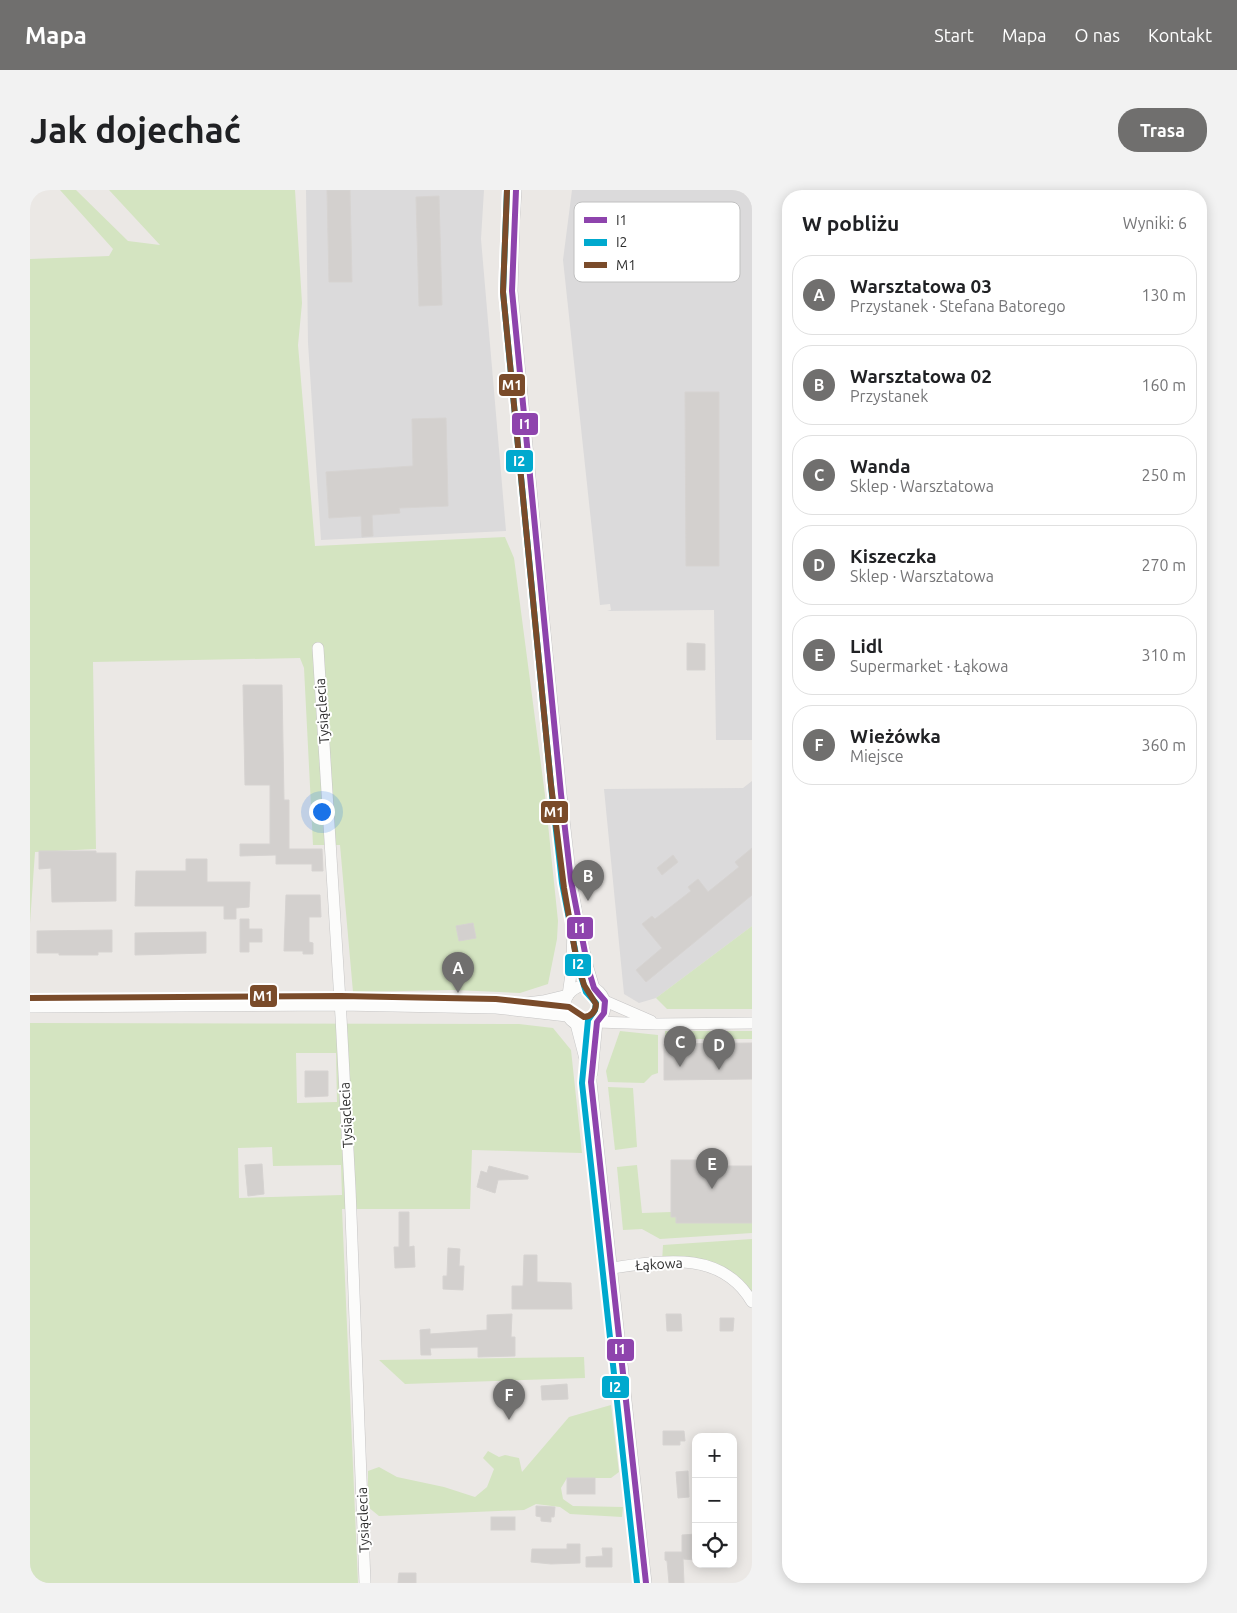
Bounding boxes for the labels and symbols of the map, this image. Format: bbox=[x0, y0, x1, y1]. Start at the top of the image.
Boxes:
legend bbox=[574, 202, 740, 282]
text: I1 bbox=[616, 212, 627, 228]
text: I2 bbox=[616, 234, 627, 250]
text: M1 bbox=[616, 257, 636, 273]
line badge: M1 bbox=[498, 373, 526, 397]
text: M1 bbox=[502, 377, 522, 393]
line badge: I1 bbox=[511, 412, 539, 436]
text: I1 bbox=[519, 416, 531, 432]
line badge: I2 bbox=[505, 449, 534, 473]
text: I2 bbox=[513, 453, 525, 469]
street label: Tysiąclecia bbox=[312, 678, 332, 744]
your location bbox=[309, 799, 335, 825]
line badge: M1 bbox=[540, 800, 569, 824]
text: M1 bbox=[544, 804, 564, 820]
pin: B bbox=[572, 860, 604, 901]
line badge: I1 bbox=[566, 916, 594, 940]
text: I1 bbox=[574, 920, 586, 936]
pin: A bbox=[442, 952, 474, 993]
line badge: I2 bbox=[564, 953, 592, 977]
text: I2 bbox=[572, 956, 584, 972]
line badge: M1 bbox=[249, 984, 278, 1008]
text: M1 bbox=[253, 988, 273, 1004]
pin: C bbox=[664, 1026, 696, 1067]
pin: D bbox=[703, 1029, 735, 1070]
street label: Tysiąclecia bbox=[336, 1082, 356, 1148]
pin: E bbox=[696, 1148, 728, 1189]
street label: Łąkowa bbox=[635, 1255, 683, 1273]
line badge: I1 bbox=[606, 1338, 635, 1362]
text: I1 bbox=[614, 1341, 626, 1357]
line badge: I2 bbox=[601, 1375, 630, 1399]
pin: F bbox=[493, 1379, 525, 1420]
text: I2 bbox=[609, 1379, 621, 1395]
street label: Tysiąclecia bbox=[354, 1487, 372, 1553]

